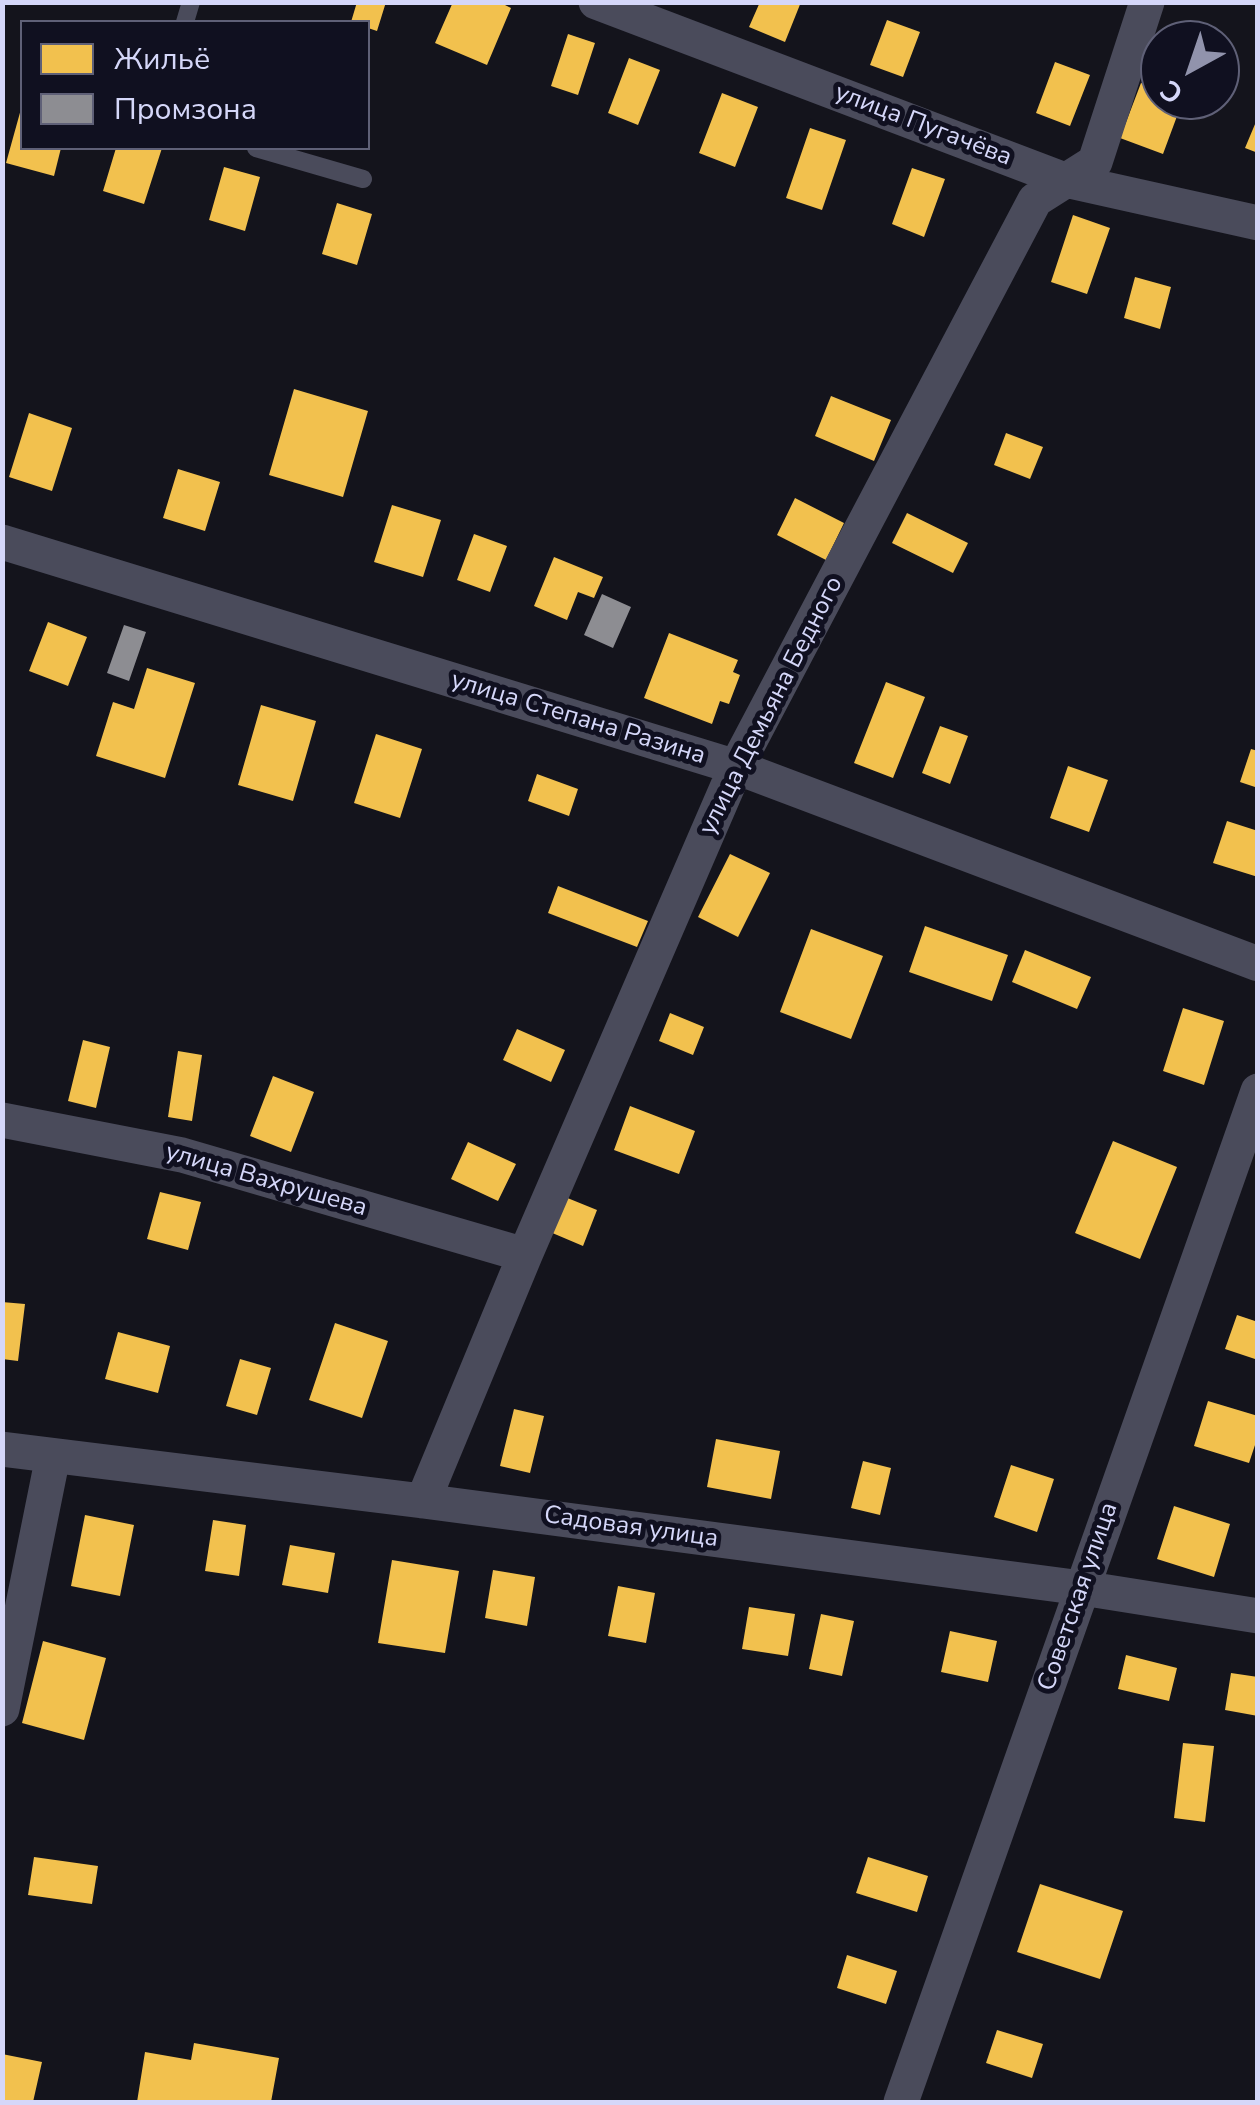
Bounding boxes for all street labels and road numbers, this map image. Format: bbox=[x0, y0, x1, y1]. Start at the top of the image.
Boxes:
street label: улица Пугачёва bbox=[830, 78, 1016, 174]
street label: улица Демьяна Бедного bbox=[694, 572, 850, 840]
street label: улица Степана Разина bbox=[447, 666, 709, 772]
street label: улица Вахрушева bbox=[162, 1138, 370, 1224]
street label: Советская улица bbox=[1033, 1499, 1125, 1695]
street label: Садовая улица bbox=[542, 1501, 720, 1555]

